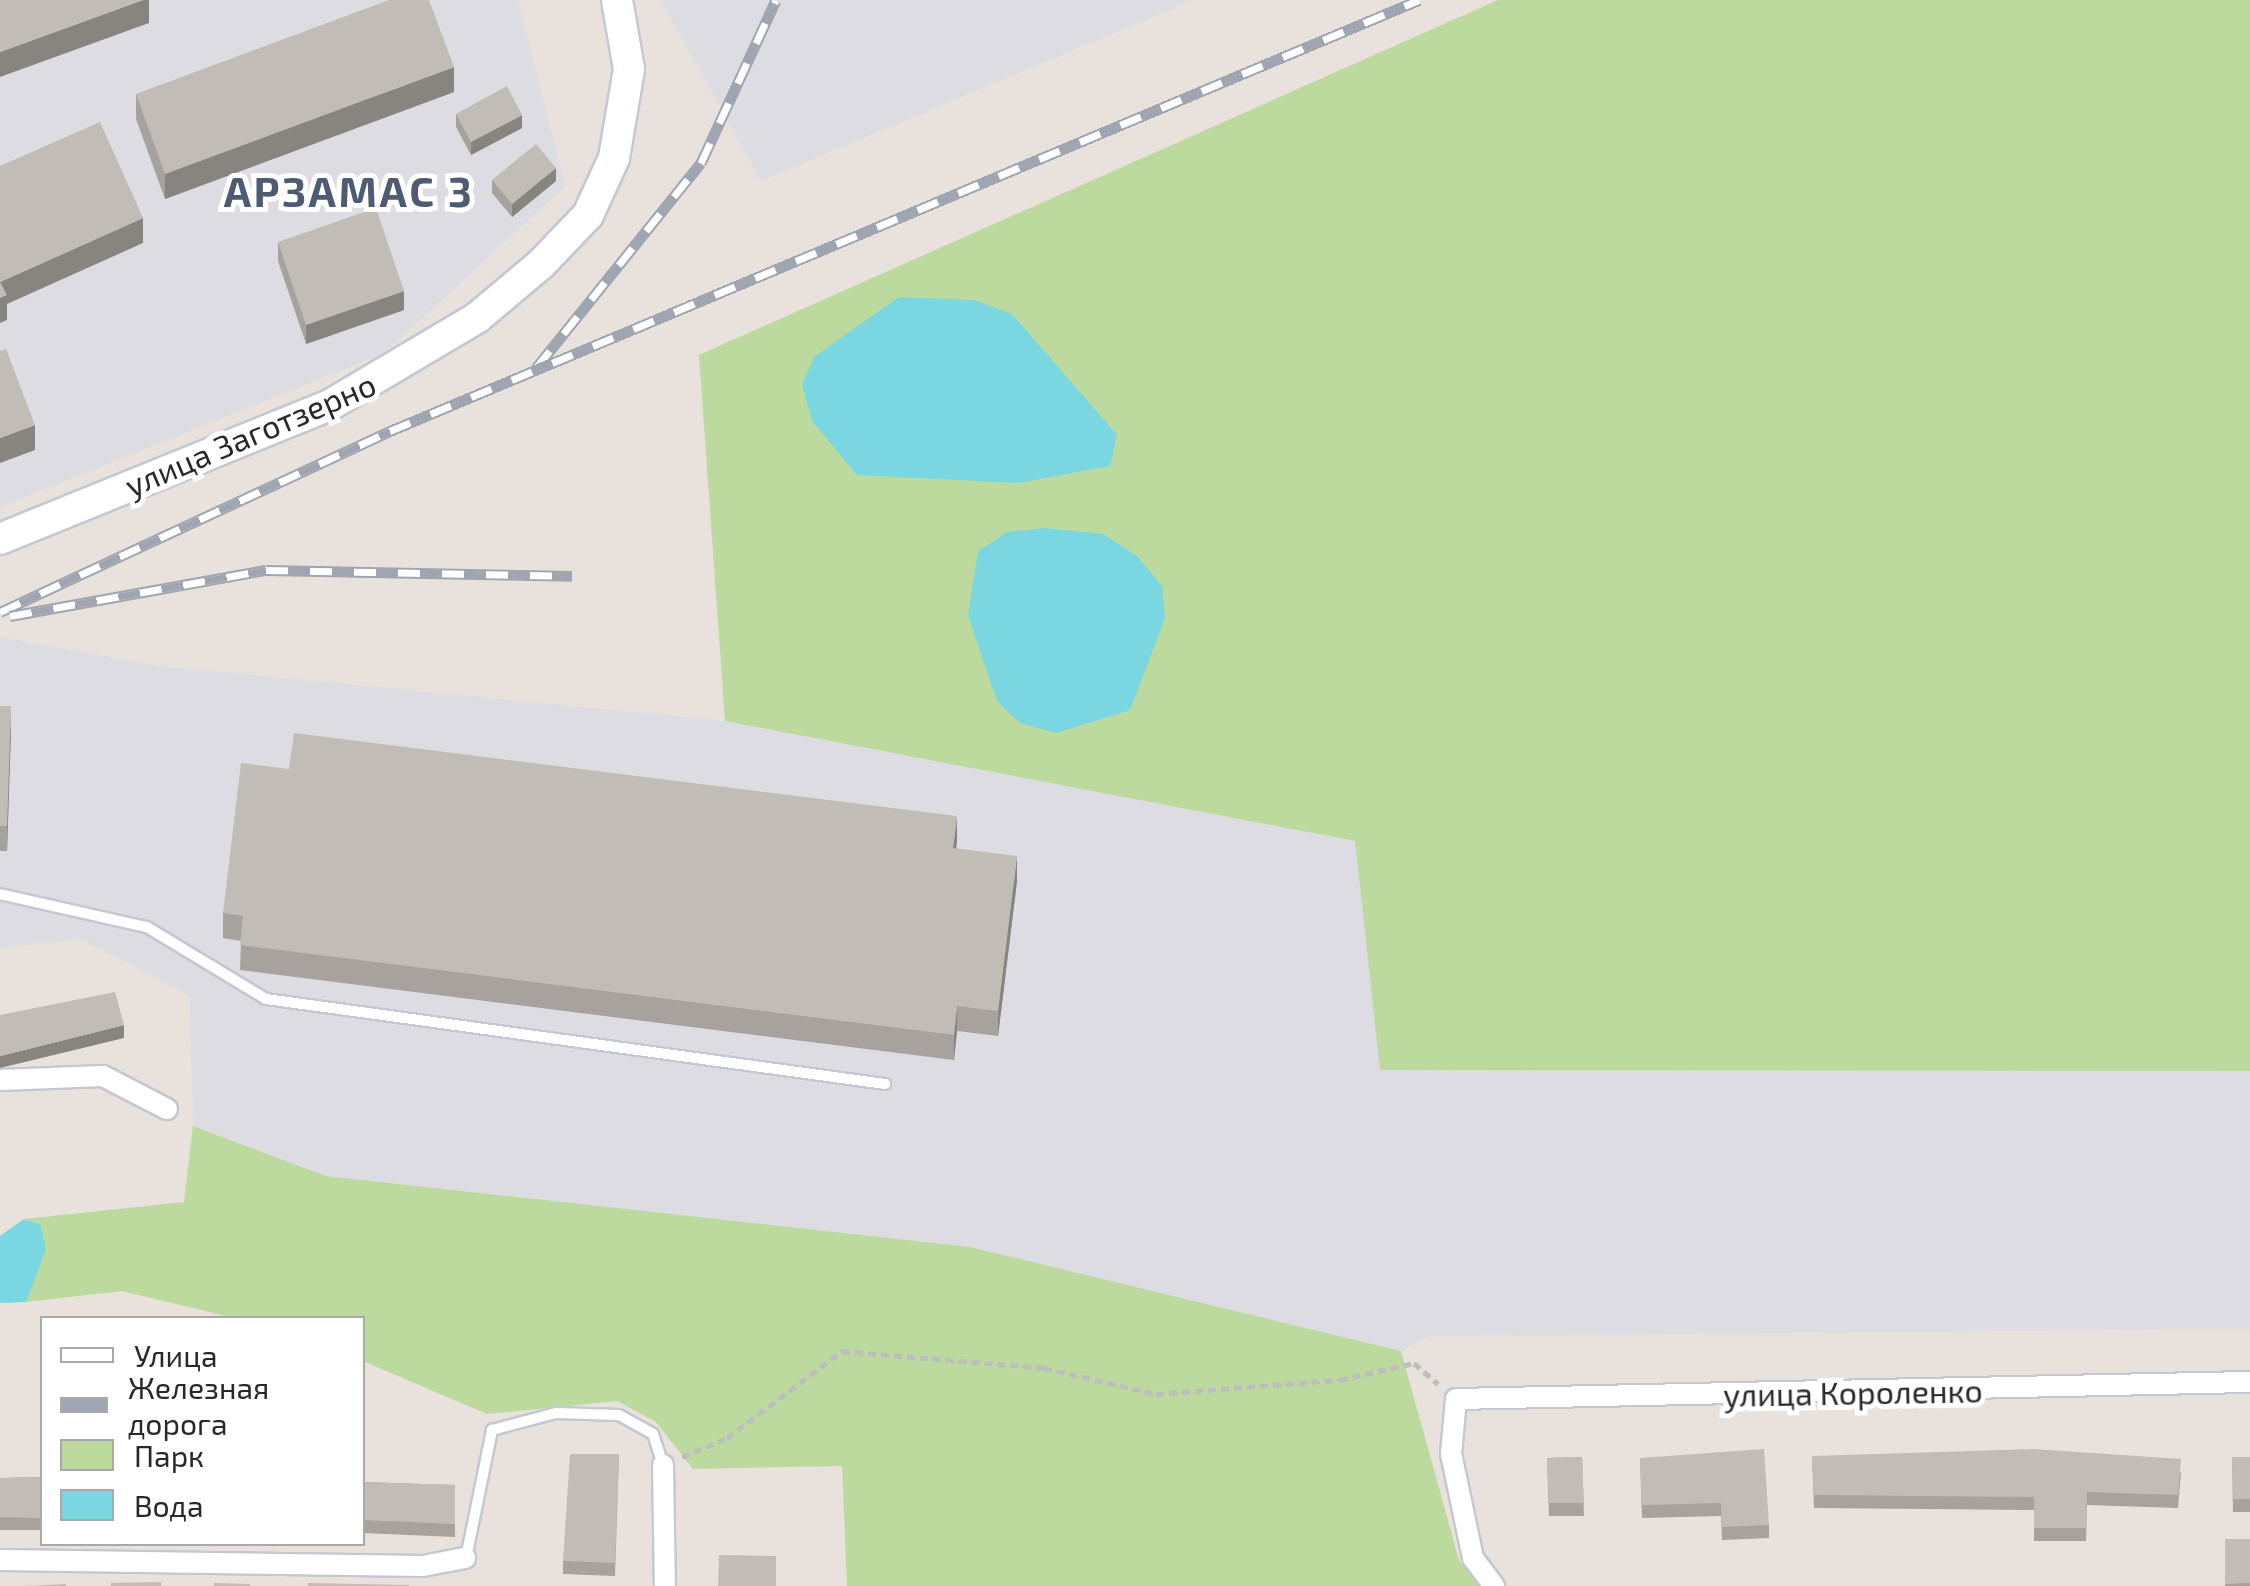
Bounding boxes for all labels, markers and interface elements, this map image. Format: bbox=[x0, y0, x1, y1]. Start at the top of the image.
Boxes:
district label: АРЗАМАС 3 bbox=[224, 165, 474, 215]
street label: улица Заготзерно bbox=[119, 364, 381, 504]
legend bbox=[40, 1316, 365, 1546]
text: Улица bbox=[134, 1337, 218, 1373]
text: Железная дорога bbox=[128, 1369, 269, 1441]
street label: улица Короленко bbox=[1723, 1371, 1983, 1413]
text: Парк bbox=[134, 1437, 204, 1473]
text: Вода bbox=[134, 1487, 204, 1523]

